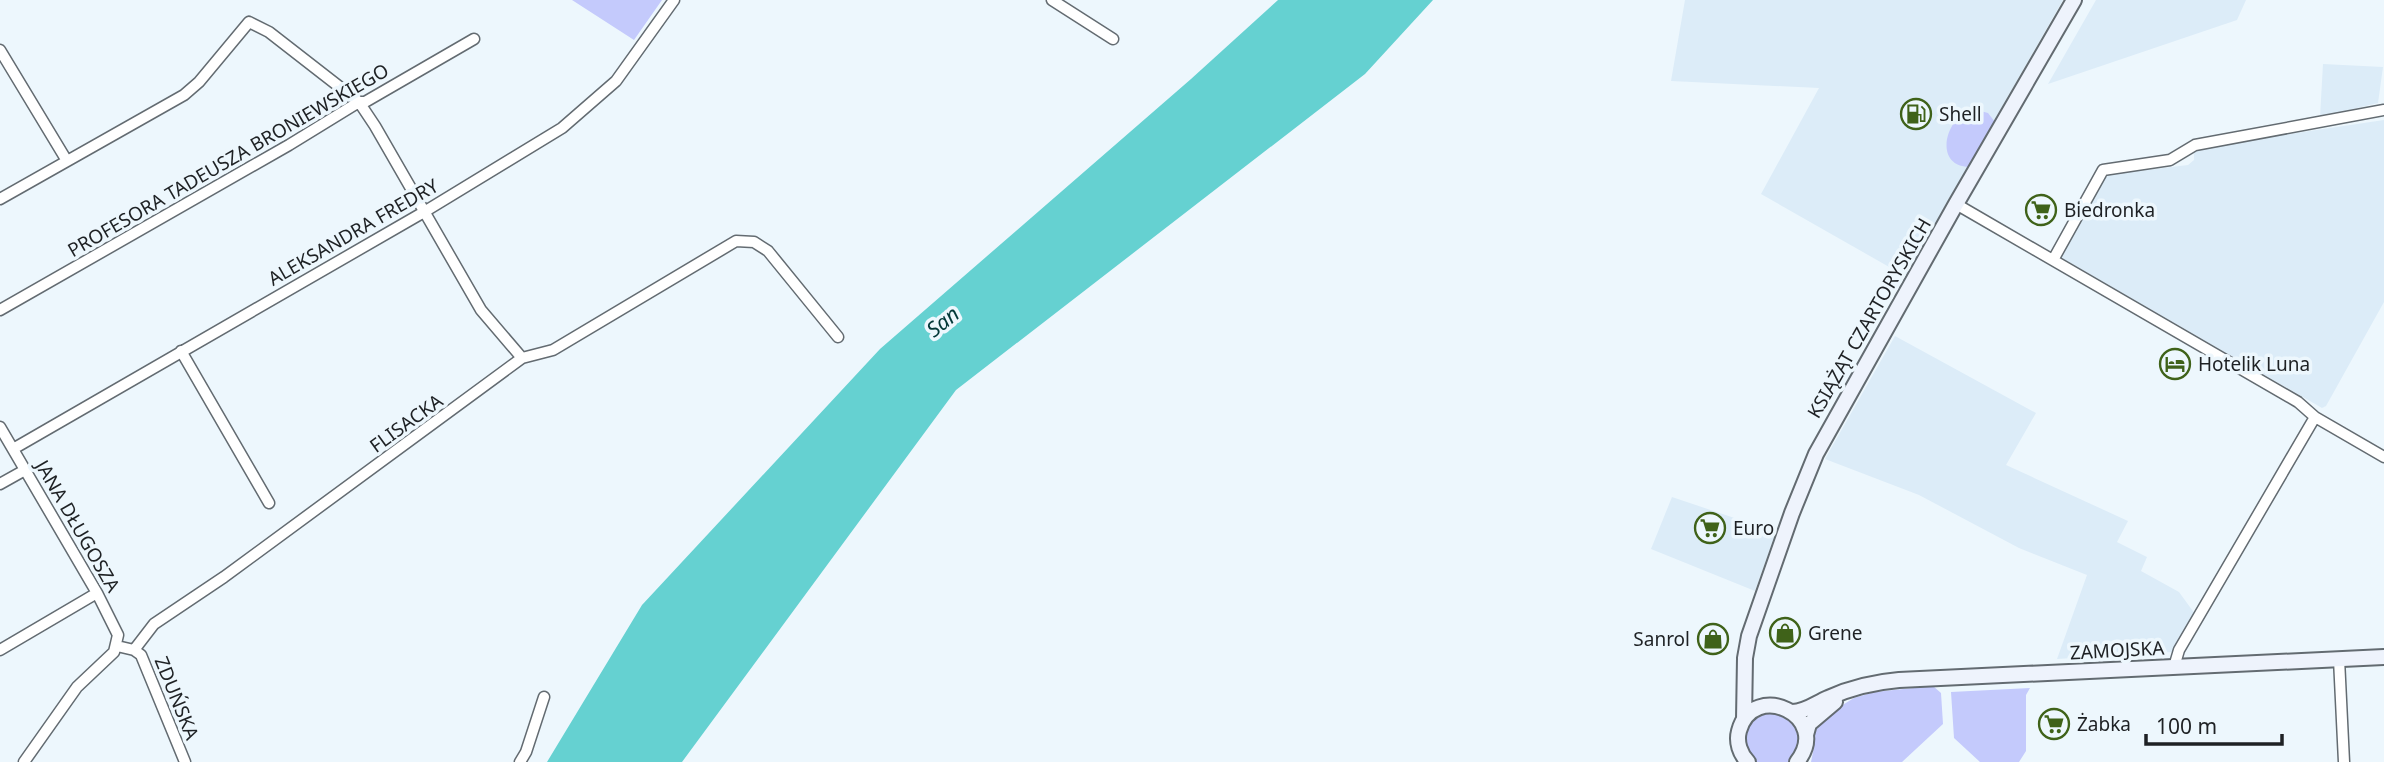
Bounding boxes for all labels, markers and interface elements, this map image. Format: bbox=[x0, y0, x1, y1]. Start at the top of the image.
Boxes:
street label: PROFESORA TADEUSZA BRONIEWSKIEGO bbox=[63, 57, 393, 263]
fuel station icon: Shell bbox=[1899, 97, 1933, 131]
place label: Shell bbox=[1939, 101, 1982, 127]
street label: ALEKSANDRA FREDRY bbox=[263, 172, 443, 291]
supermarket icon: Biedronka bbox=[2024, 193, 2058, 227]
place label: Biedronka bbox=[2064, 197, 2155, 223]
street label: KSIĄŻĄT CZARTORYSKICH bbox=[1801, 213, 1937, 423]
water label: San bbox=[920, 299, 965, 343]
hotel icon: Hotelik Luna bbox=[2158, 347, 2192, 381]
place label: Hotelik Luna bbox=[2198, 351, 2310, 377]
street label: FLISACKA bbox=[364, 387, 448, 458]
street label: JANA DŁUGOSZA bbox=[29, 453, 127, 598]
supermarket icon: Euro bbox=[1693, 511, 1727, 545]
place label: Euro bbox=[1733, 515, 1774, 541]
shop icon: Grene bbox=[1768, 616, 1802, 650]
place label: Grene bbox=[1808, 620, 1862, 646]
shop icon: Sanrol bbox=[1696, 622, 1730, 656]
place label: Sanrol bbox=[1633, 626, 1690, 652]
street label: ZAMOJSKA bbox=[2069, 634, 2166, 665]
street label: ZDUŃSKA bbox=[149, 653, 206, 744]
scale bar bbox=[2146, 702, 2282, 746]
supermarket icon: Żabka bbox=[2037, 707, 2071, 741]
place label: Żabka bbox=[2077, 711, 2131, 737]
text: 100 m bbox=[2156, 712, 2217, 740]

